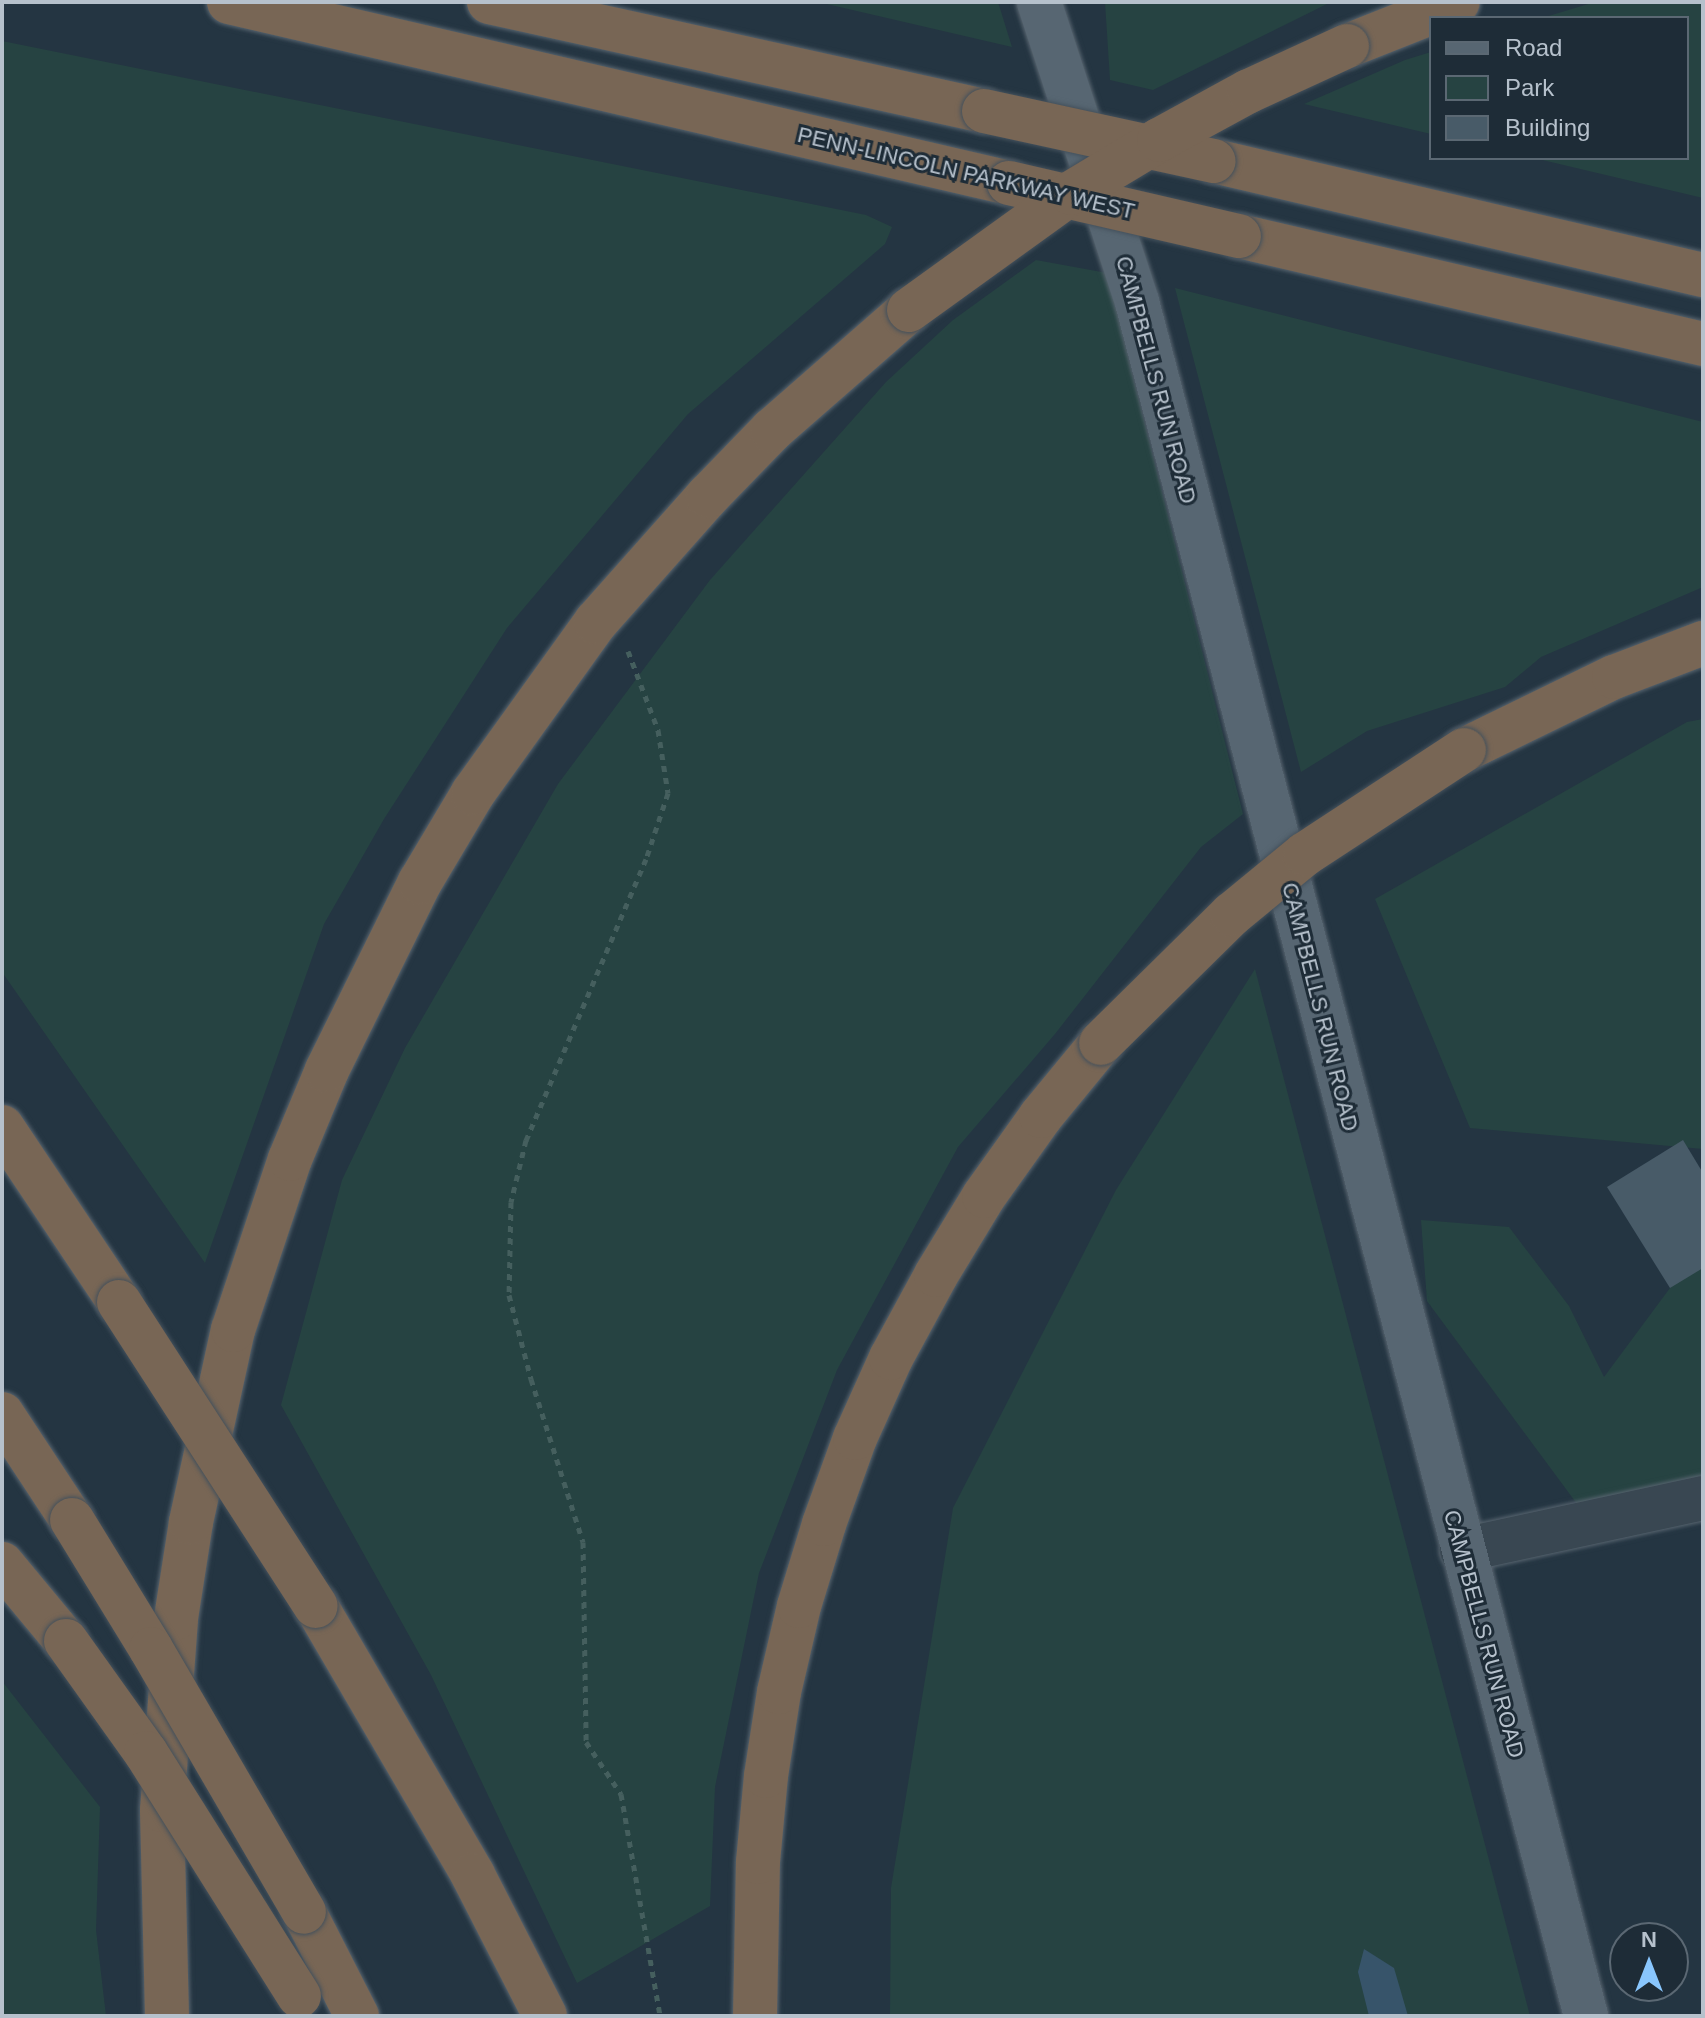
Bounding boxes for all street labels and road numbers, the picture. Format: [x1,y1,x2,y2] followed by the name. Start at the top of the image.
[795,121,1137,225] street label: PENN-LINCOLN PARKWAY WEST
[1110,253,1202,507] street label: CAMPBELLS RUN ROAD
[1276,880,1364,1134] street label: CAMPBELLS RUN ROAD
[1438,1507,1530,1761] street label: CAMPBELLS RUN ROAD

